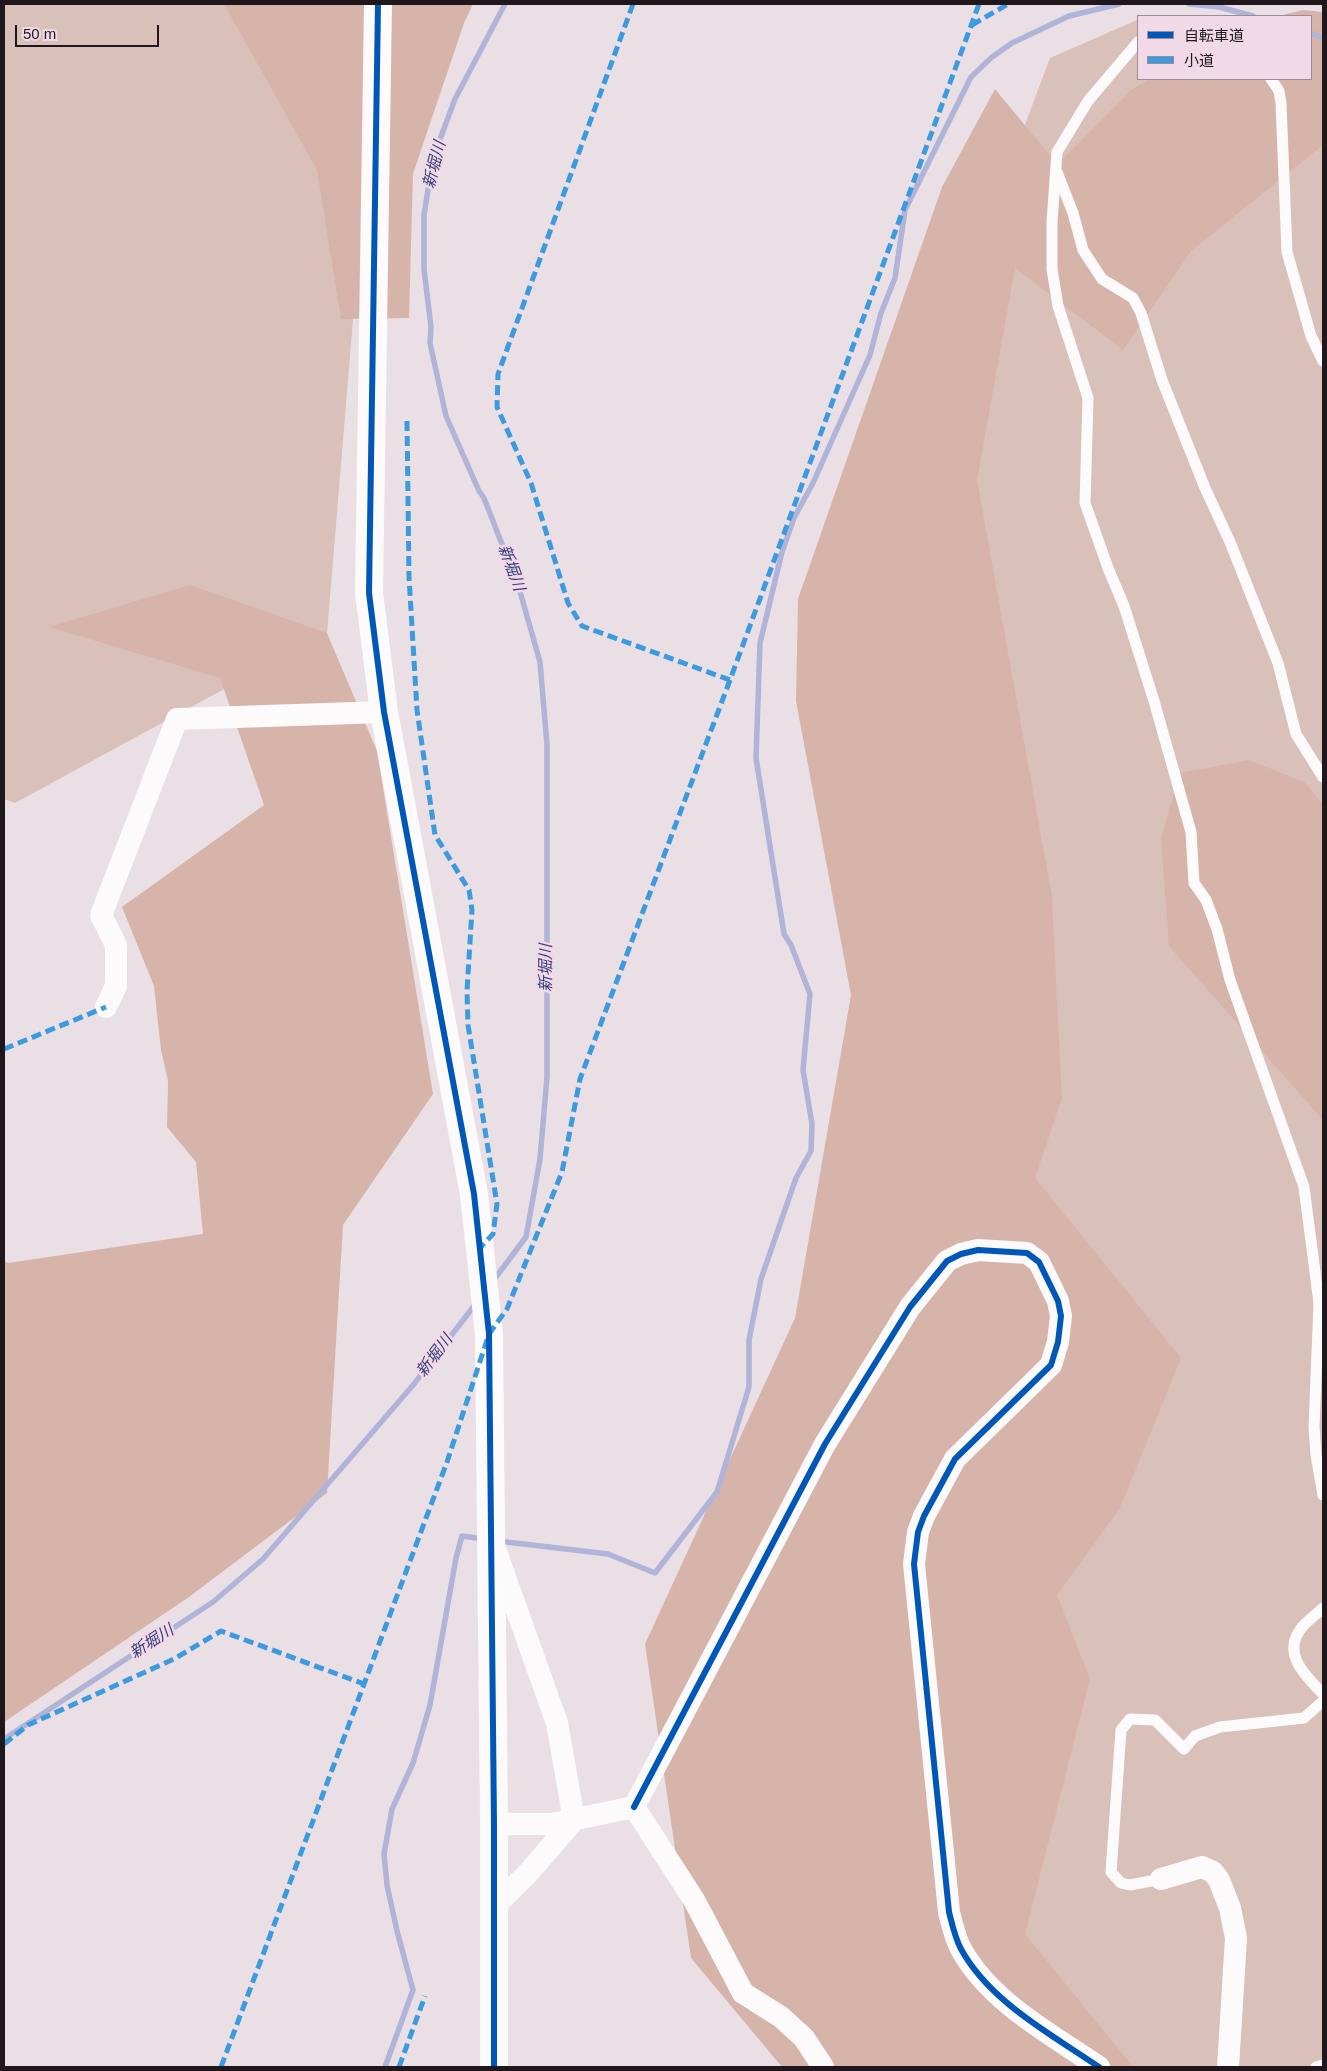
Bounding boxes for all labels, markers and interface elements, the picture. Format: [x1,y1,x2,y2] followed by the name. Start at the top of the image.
[18,15,161,47] scale bar
[1137,15,1312,80] legend
[23,25,56,42] text: 50 m
[1184,27,1244,44] text: 自転車道
[1184,52,1214,69] text: 小道
[420,139,450,191] water label: 新堀川
[494,542,528,594] water label: 新堀川
[537,944,557,992] water label: 新堀川
[413,1331,457,1381] water label: 新堀川
[127,1621,177,1663] water label: 新堀川

